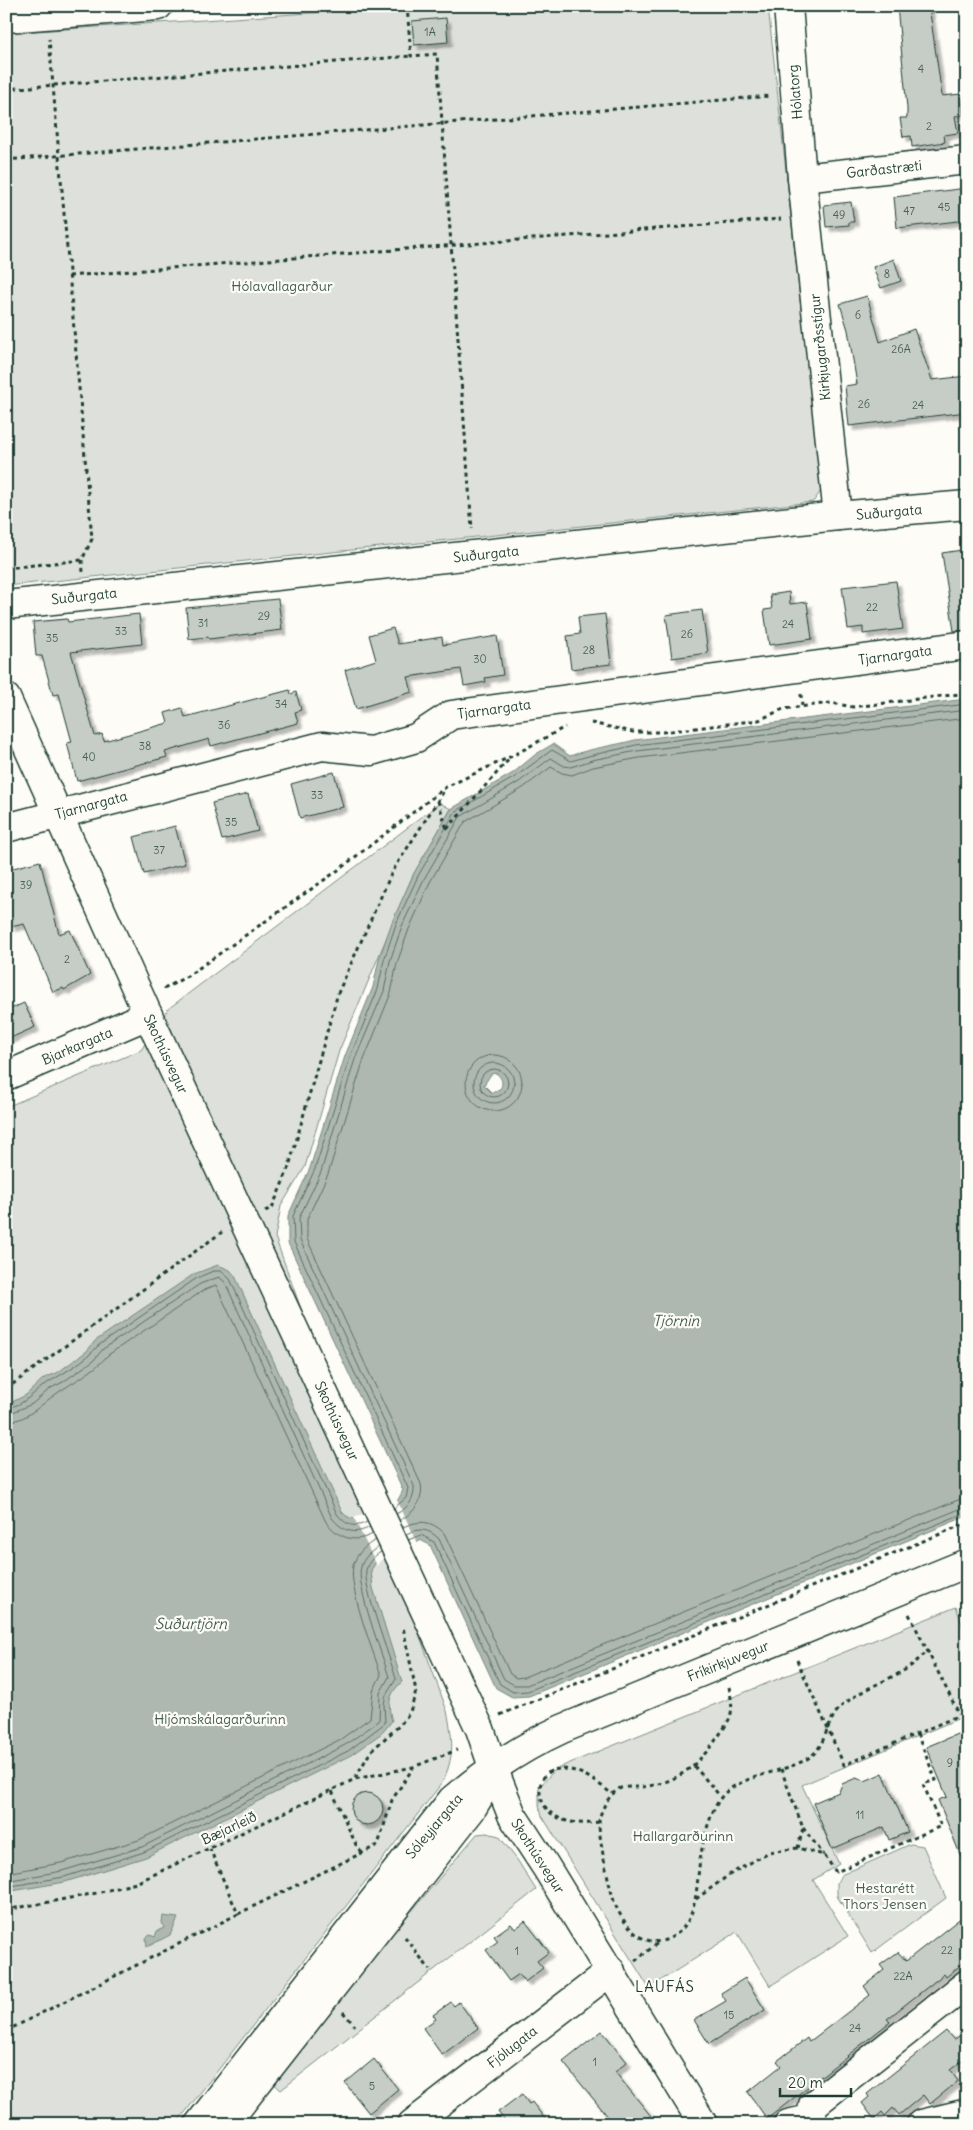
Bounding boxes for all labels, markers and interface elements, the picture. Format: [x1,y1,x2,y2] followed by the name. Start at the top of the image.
[424,25,436,39] house number: 1A
[918,62,924,76] house number: 4
[784,64,806,120] street label: Hólatorg
[926,119,932,133] house number: 2
[845,156,923,182] street label: Garðastræti
[938,200,950,214] house number: 45
[903,204,915,218] house number: 47
[833,208,845,222] house number: 49
[884,267,890,281] house number: 8
[231,277,333,295] park label: Hólavallagarður
[805,292,835,401] street label: Kirkjugarðsstígur
[855,308,861,322] house number: 6
[891,342,911,356] house number: 26A
[858,397,870,411] house number: 26
[912,398,924,412] house number: 24
[855,500,923,524] street label: Suðurgata
[452,542,520,566] street label: Suðurgata
[50,584,118,608] street label: Suðurgata
[866,600,878,614] house number: 22
[258,609,270,623] house number: 29
[198,616,208,630] house number: 31
[782,617,794,631] house number: 24
[115,624,127,638] house number: 33
[681,627,693,641] house number: 26
[46,631,58,645] house number: 35
[857,641,933,669] street label: Tjarnargata
[583,643,595,657] house number: 28
[473,652,487,666] house number: 30
[456,695,532,723] street label: Tjarnargata
[275,697,287,711] house number: 34
[218,718,230,732] house number: 36
[139,739,151,753] house number: 38
[82,750,96,764] house number: 40
[53,787,129,823] street label: Tjarnargata
[311,788,323,802] house number: 33
[225,815,237,829] house number: 35
[153,843,165,857] house number: 37
[20,878,32,892] house number: 39
[64,952,70,966] house number: 2
[140,1011,192,1097] street label: Skothúsvegur
[39,1023,115,1069] street label: Bjarkargata
[653,1311,700,1330] water label: Tjörnin
[311,1378,363,1464] street label: Skothúsvegur
[155,1614,227,1633] water label: Suðurtjörn
[684,1636,772,1686] street label: Fríkirkjuvegur
[154,1710,286,1728] park label: Hljómskálagarðurinn
[947,1756,953,1770] house number: 9
[402,1790,466,1862] street label: Sóleyjargata
[198,1807,260,1849] street label: Bæjarleið
[856,1808,864,1822] house number: 11
[507,1815,569,1897] street label: Skothúsvegur
[633,1827,733,1845] park label: Hallargarðurinn
[843,1879,927,1913] park label: Hestarétt Thors Jensen
[941,1943,953,1957] house number: 22
[515,1944,519,1958] house number: 1
[893,1969,913,1983] house number: 22A
[635,1977,695,1996] district label: LAUFÁS
[724,2008,734,2022] house number: 15
[849,2021,861,2035] house number: 24
[483,2022,541,2072] street label: Fjólugata
[593,2055,597,2069] house number: 1
[780,2065,852,2097] scale bar
[788,2073,823,2092] text: 20 m
[369,2079,375,2093] house number: 5

